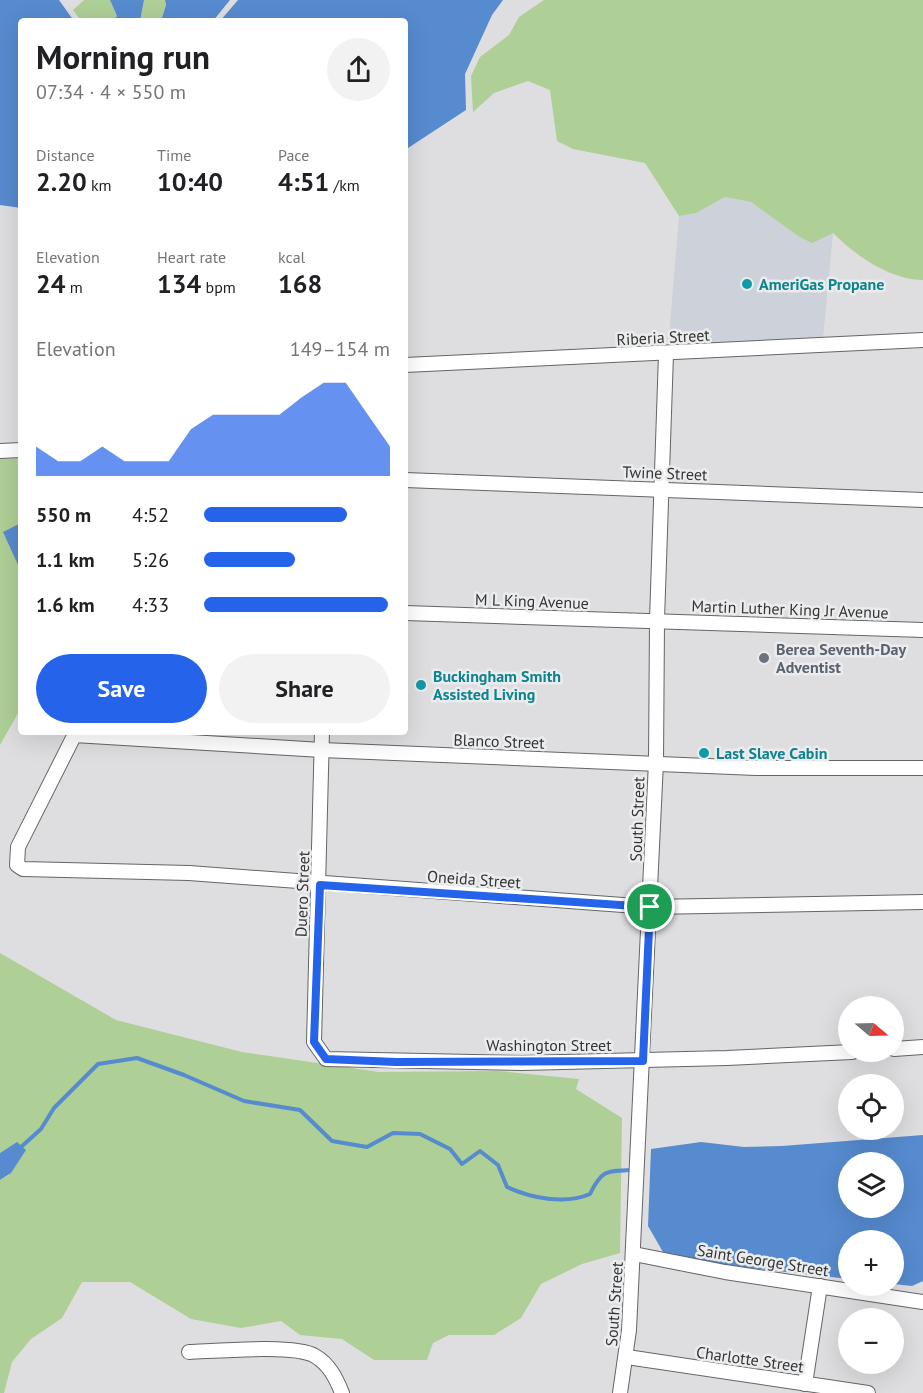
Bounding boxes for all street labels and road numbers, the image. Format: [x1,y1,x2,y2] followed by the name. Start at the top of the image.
[616,325,711,349] street label: Riberia Street
[622,462,708,484] street label: Twine Street
[475,589,589,613] street label: M L King Avenue
[691,596,889,622] street label: Martin Luther King Jr Avenue
[453,729,546,753] street label: Blanco Street
[626,776,648,862] street label: South Street
[290,850,314,938] street label: Duero Street
[427,866,522,892] street label: Oneida Street
[486,1035,612,1055] street label: Washington Street
[696,1240,831,1280] street label: Saint George Street
[601,1260,627,1347] street label: South Street
[695,1342,806,1377] street label: Charlotte Street

